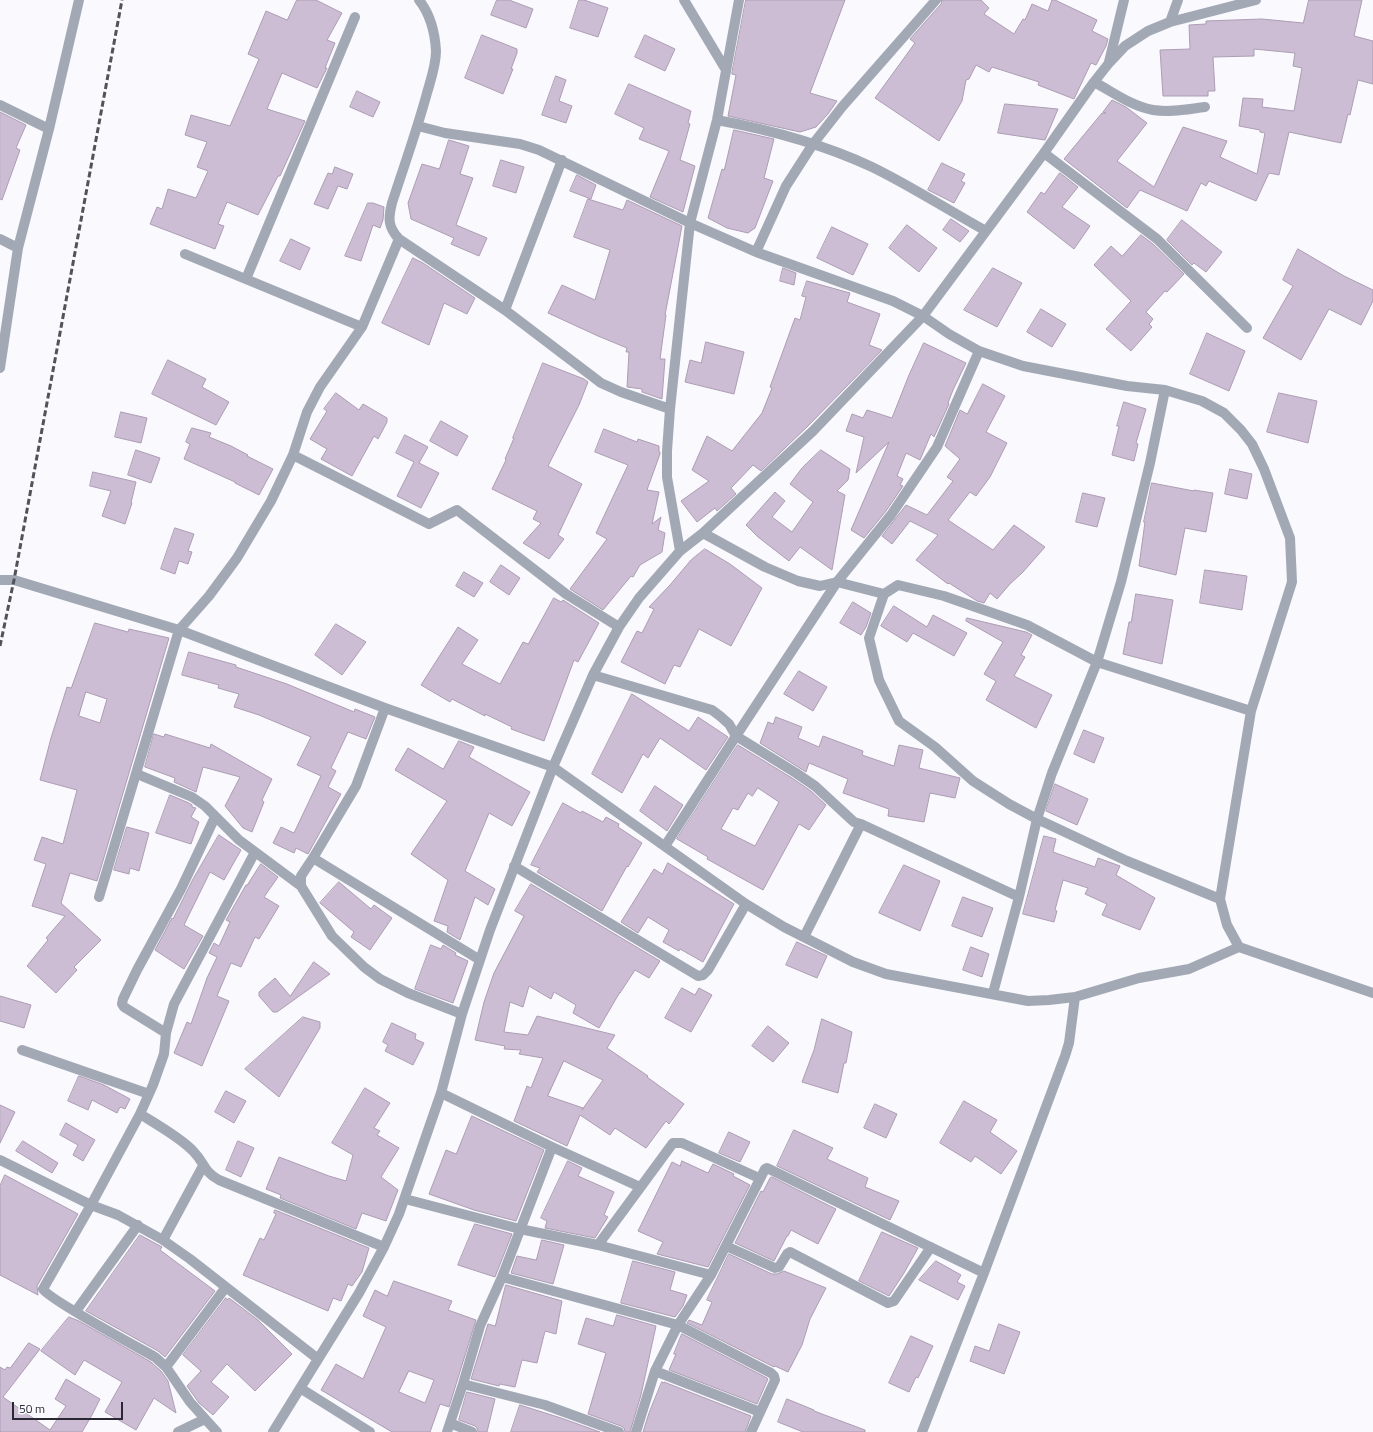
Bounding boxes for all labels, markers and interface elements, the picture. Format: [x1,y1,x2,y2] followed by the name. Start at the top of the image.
[14,1394,125,1420] scale bar
[19,1399,45,1418] text: 50 m

